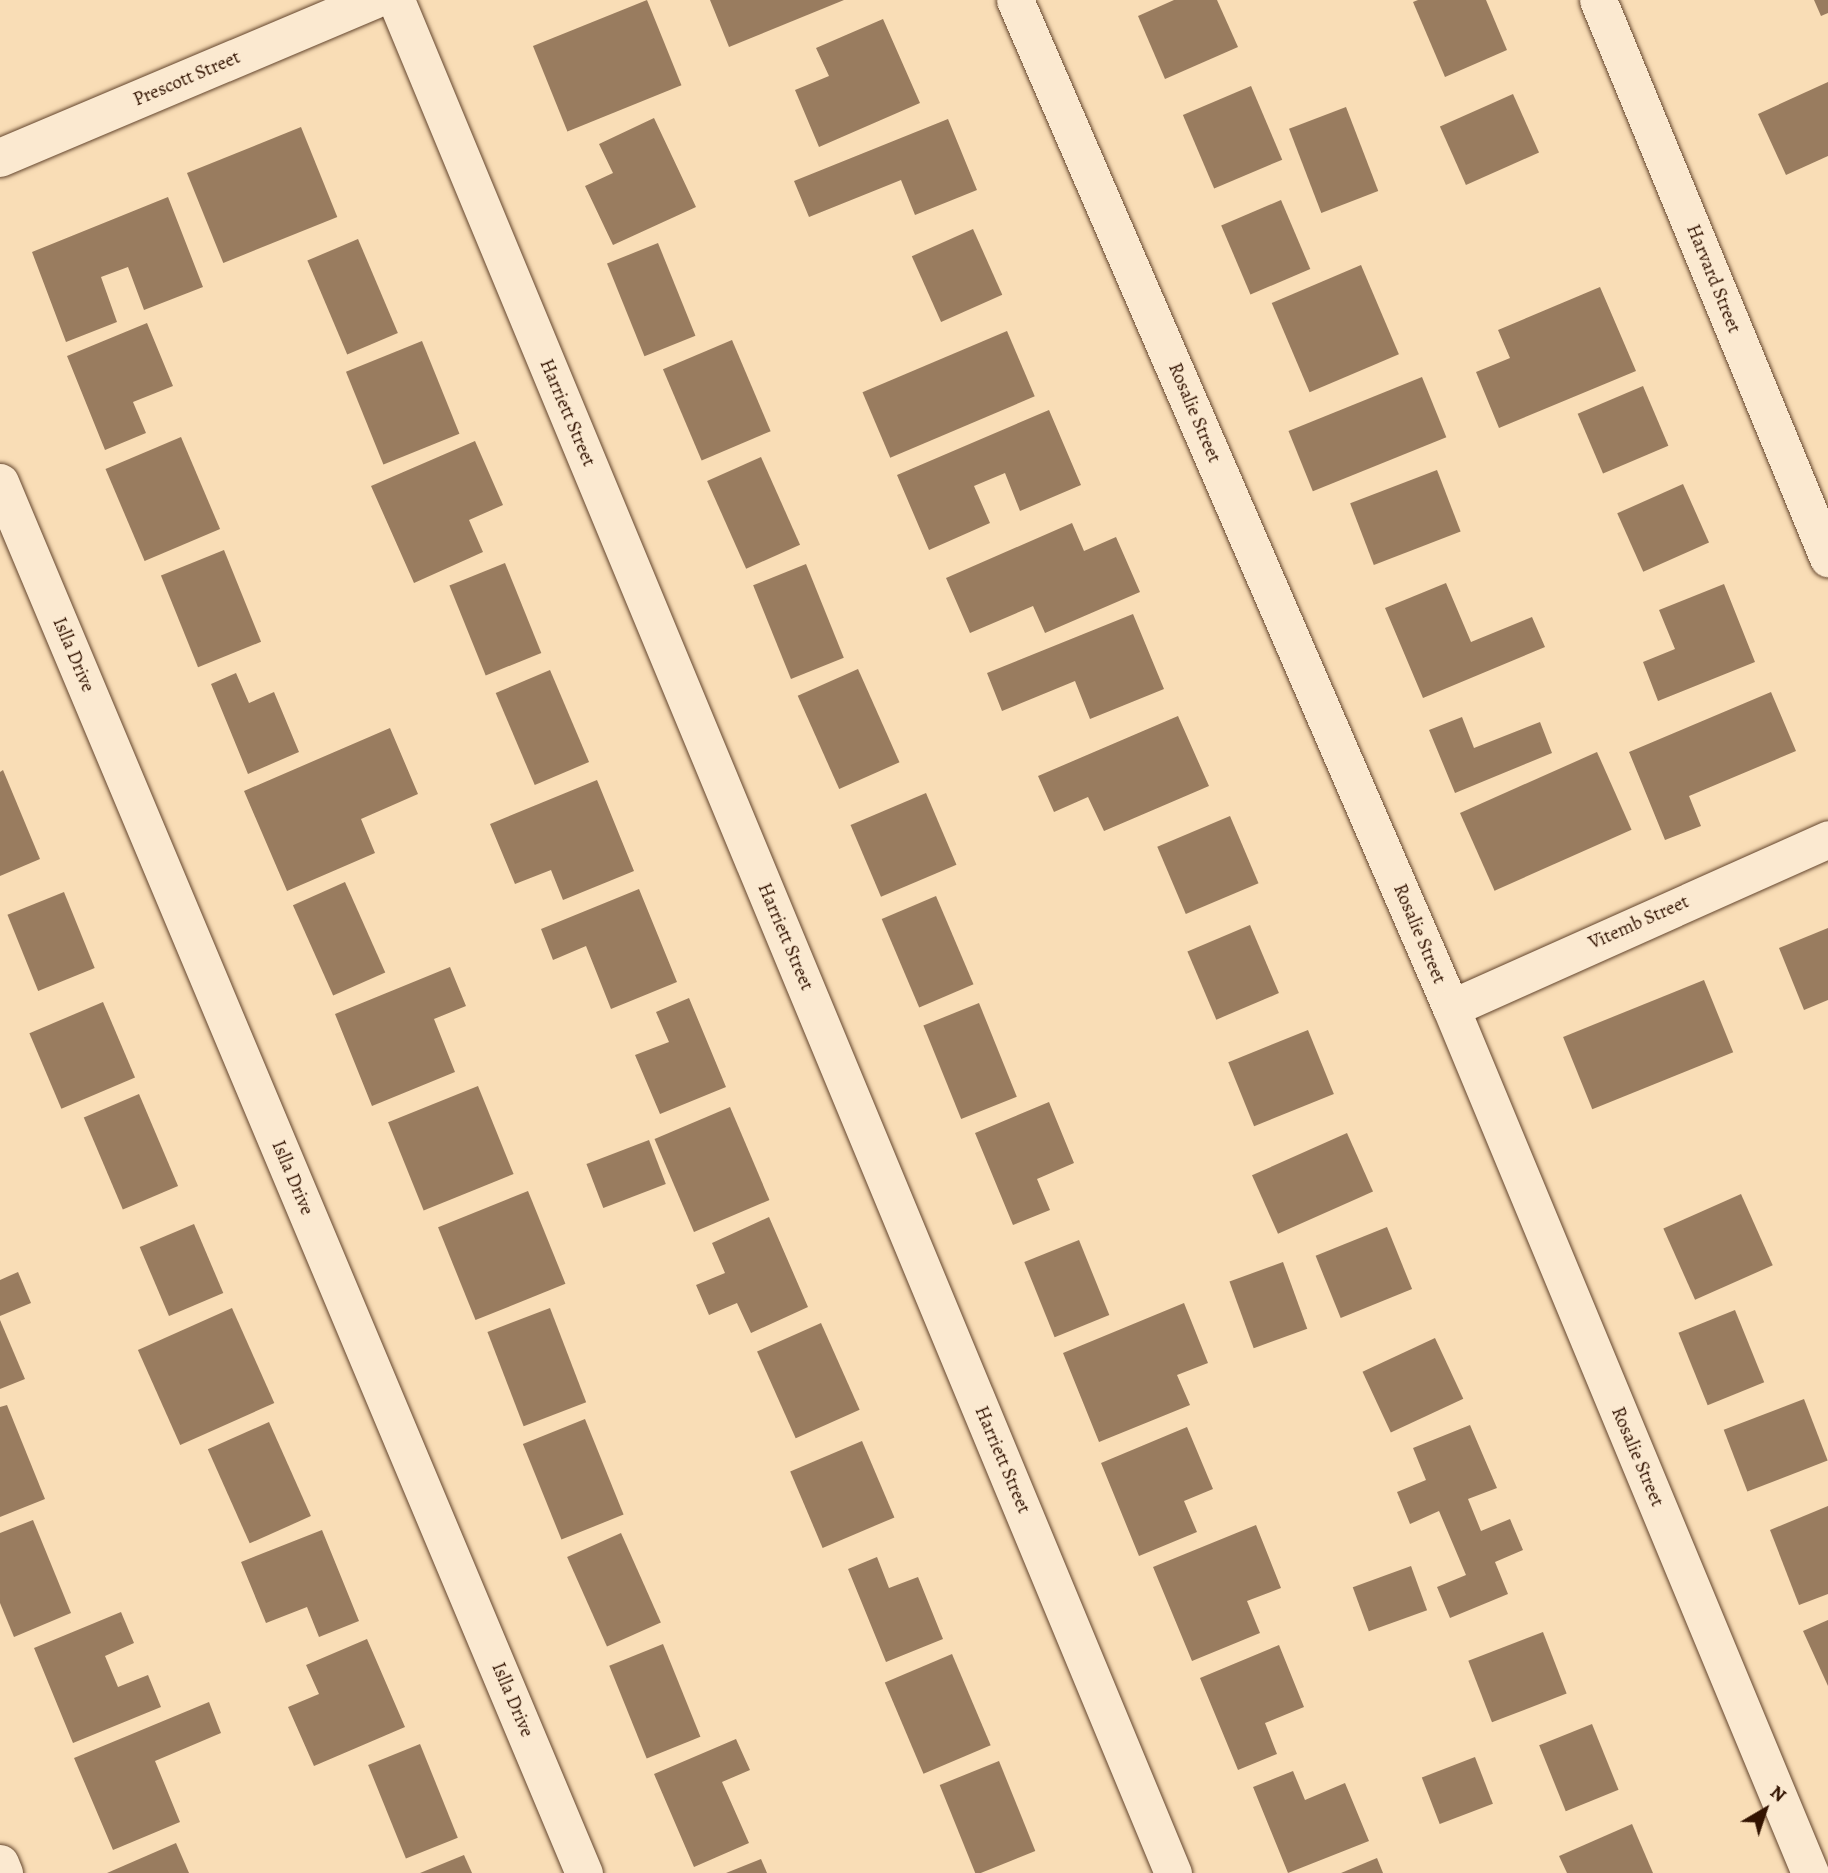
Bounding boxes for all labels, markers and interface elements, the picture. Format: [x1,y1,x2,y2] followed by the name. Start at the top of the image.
[130,46,244,112] street label: Prescott Street
[1681,221,1745,337] street label: Harvard Street
[534,356,600,470] street label: Harriett Street
[1163,360,1225,466] street label: Rosalie Street
[47,614,99,696] street label: Islla Drive
[752,880,818,994] street label: Harriett Street
[1388,881,1450,987] street label: Rosalie Street
[1586,891,1692,955] street label: Vitemb Street
[266,1137,318,1219] street label: Islla Drive
[969,1403,1035,1517] street label: Harriett Street
[1606,1404,1668,1510] street label: Rosalie Street
[486,1659,538,1741] street label: Islla Drive
[1730,1775,1800,1845] north arrow
[1765,1779,1792,1808] text: N

